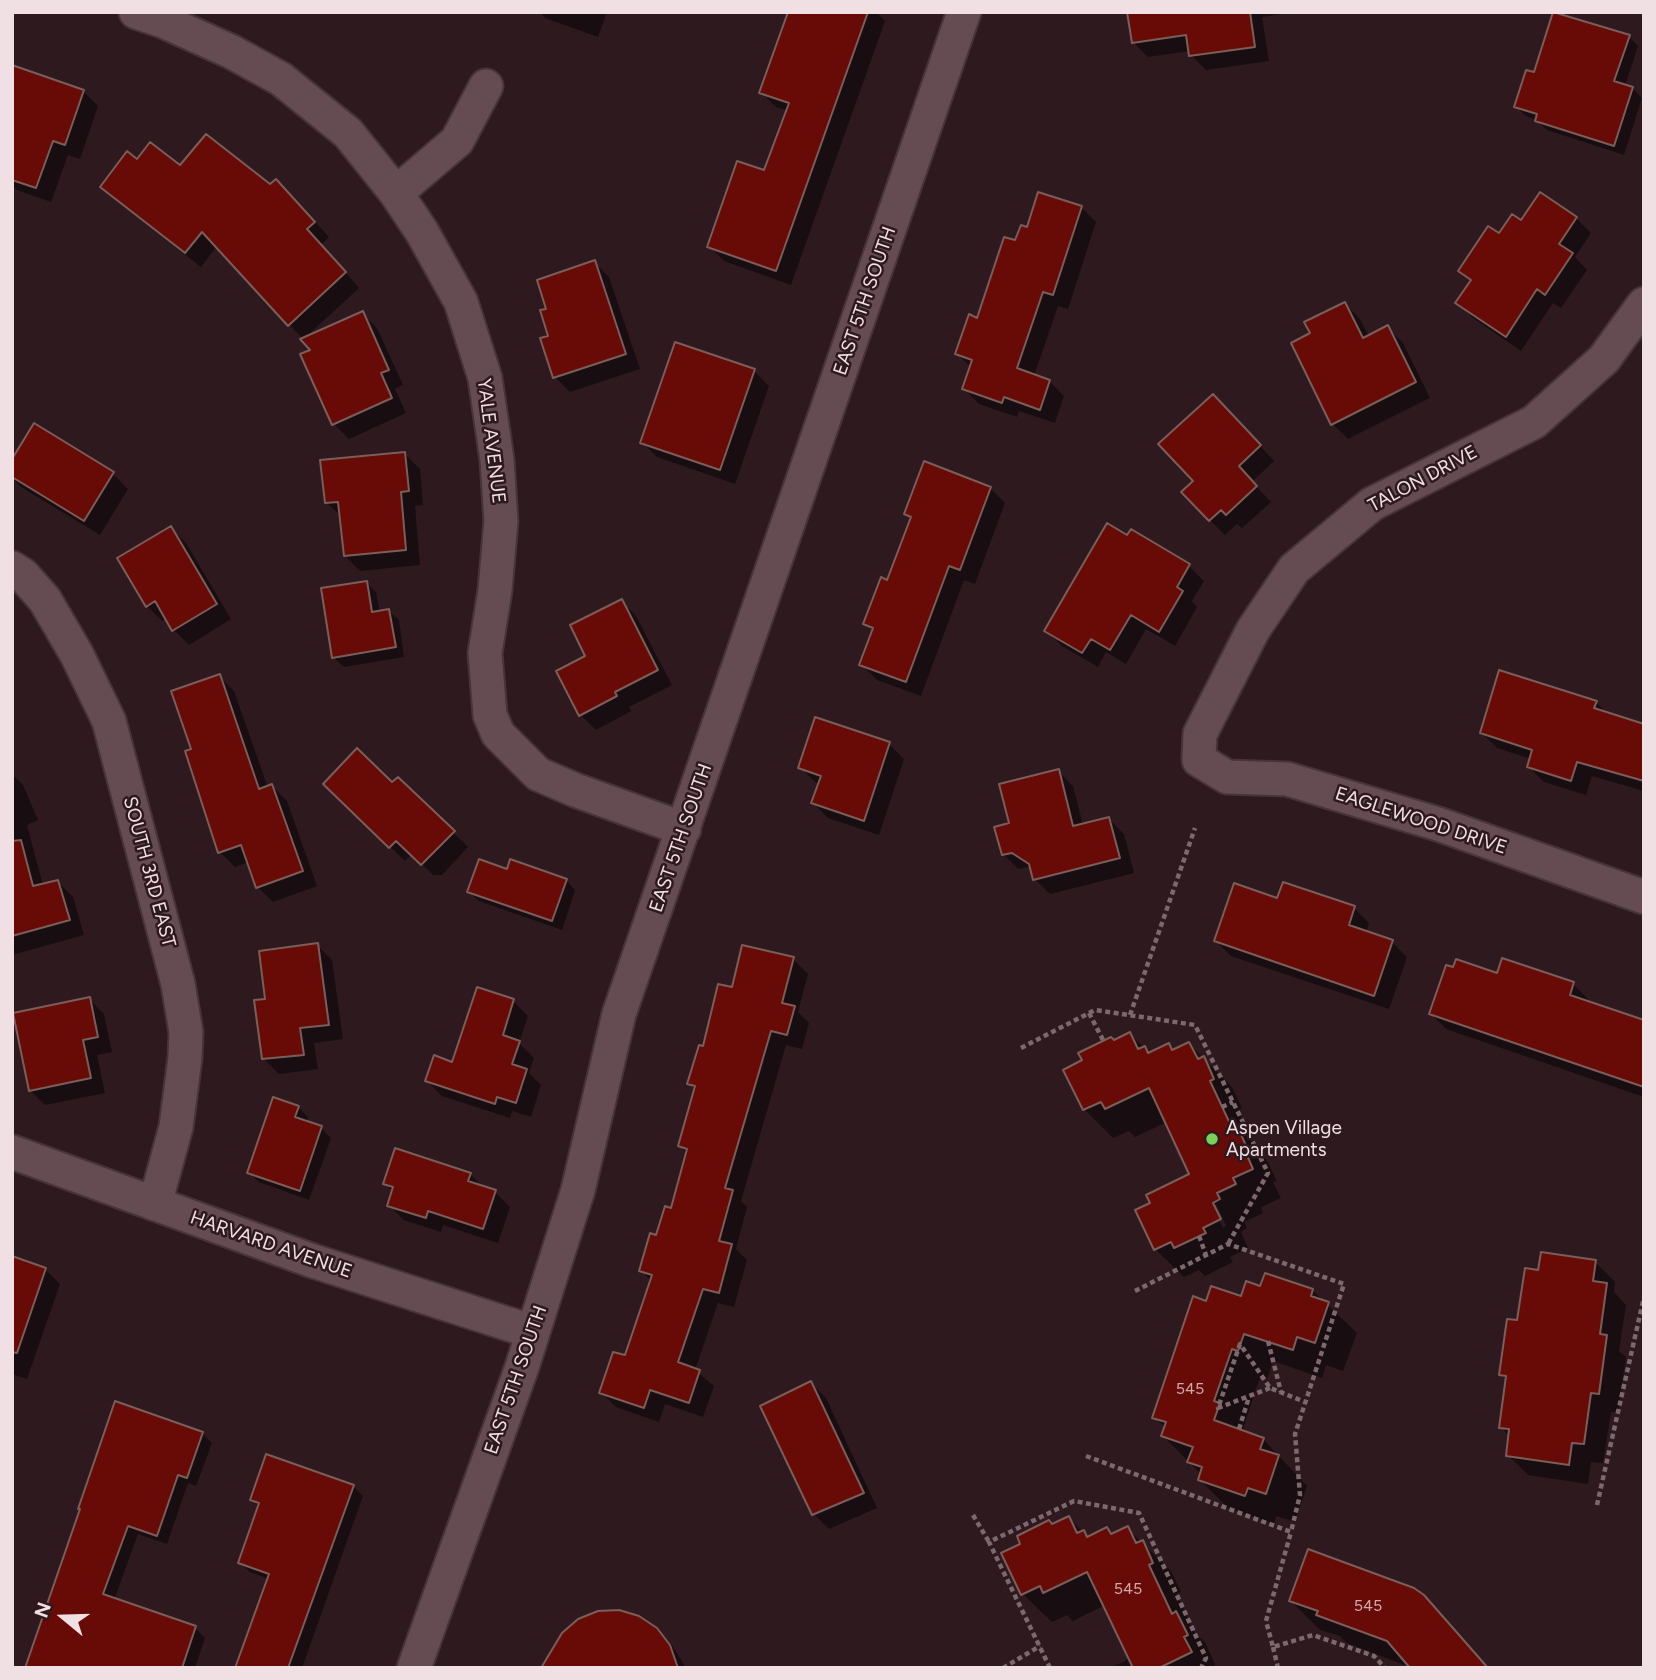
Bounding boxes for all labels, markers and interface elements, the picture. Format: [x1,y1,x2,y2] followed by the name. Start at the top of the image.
[829,224,901,378] street label: EAST 5TH SOUTH
[472,377,510,505] street label: YALE AVENUE
[1365,441,1481,517] street label: TALON DRIVE
[645,761,717,915] street label: EAST 5TH SOUTH
[1332,782,1510,860] street label: EAGLEWOOD DRIVE
[118,794,180,950] street label: SOUTH 3RD EAST
[1226,1117,1342,1161] place label: Aspen Village Apartments
[1204,1131,1220,1147] marker: Aspen Village Apartments
[187,1207,355,1283] street label: HARVARD AVENUE
[480,1303,552,1457] street label: EAST 5TH SOUTH
[1176,1379,1204,1399] house number: 545
[1114,1579,1142,1599] house number: 545
[28,1582,98,1652] north arrow
[1354,1596,1382,1616] house number: 545
[29,1599,56,1621] text: N

